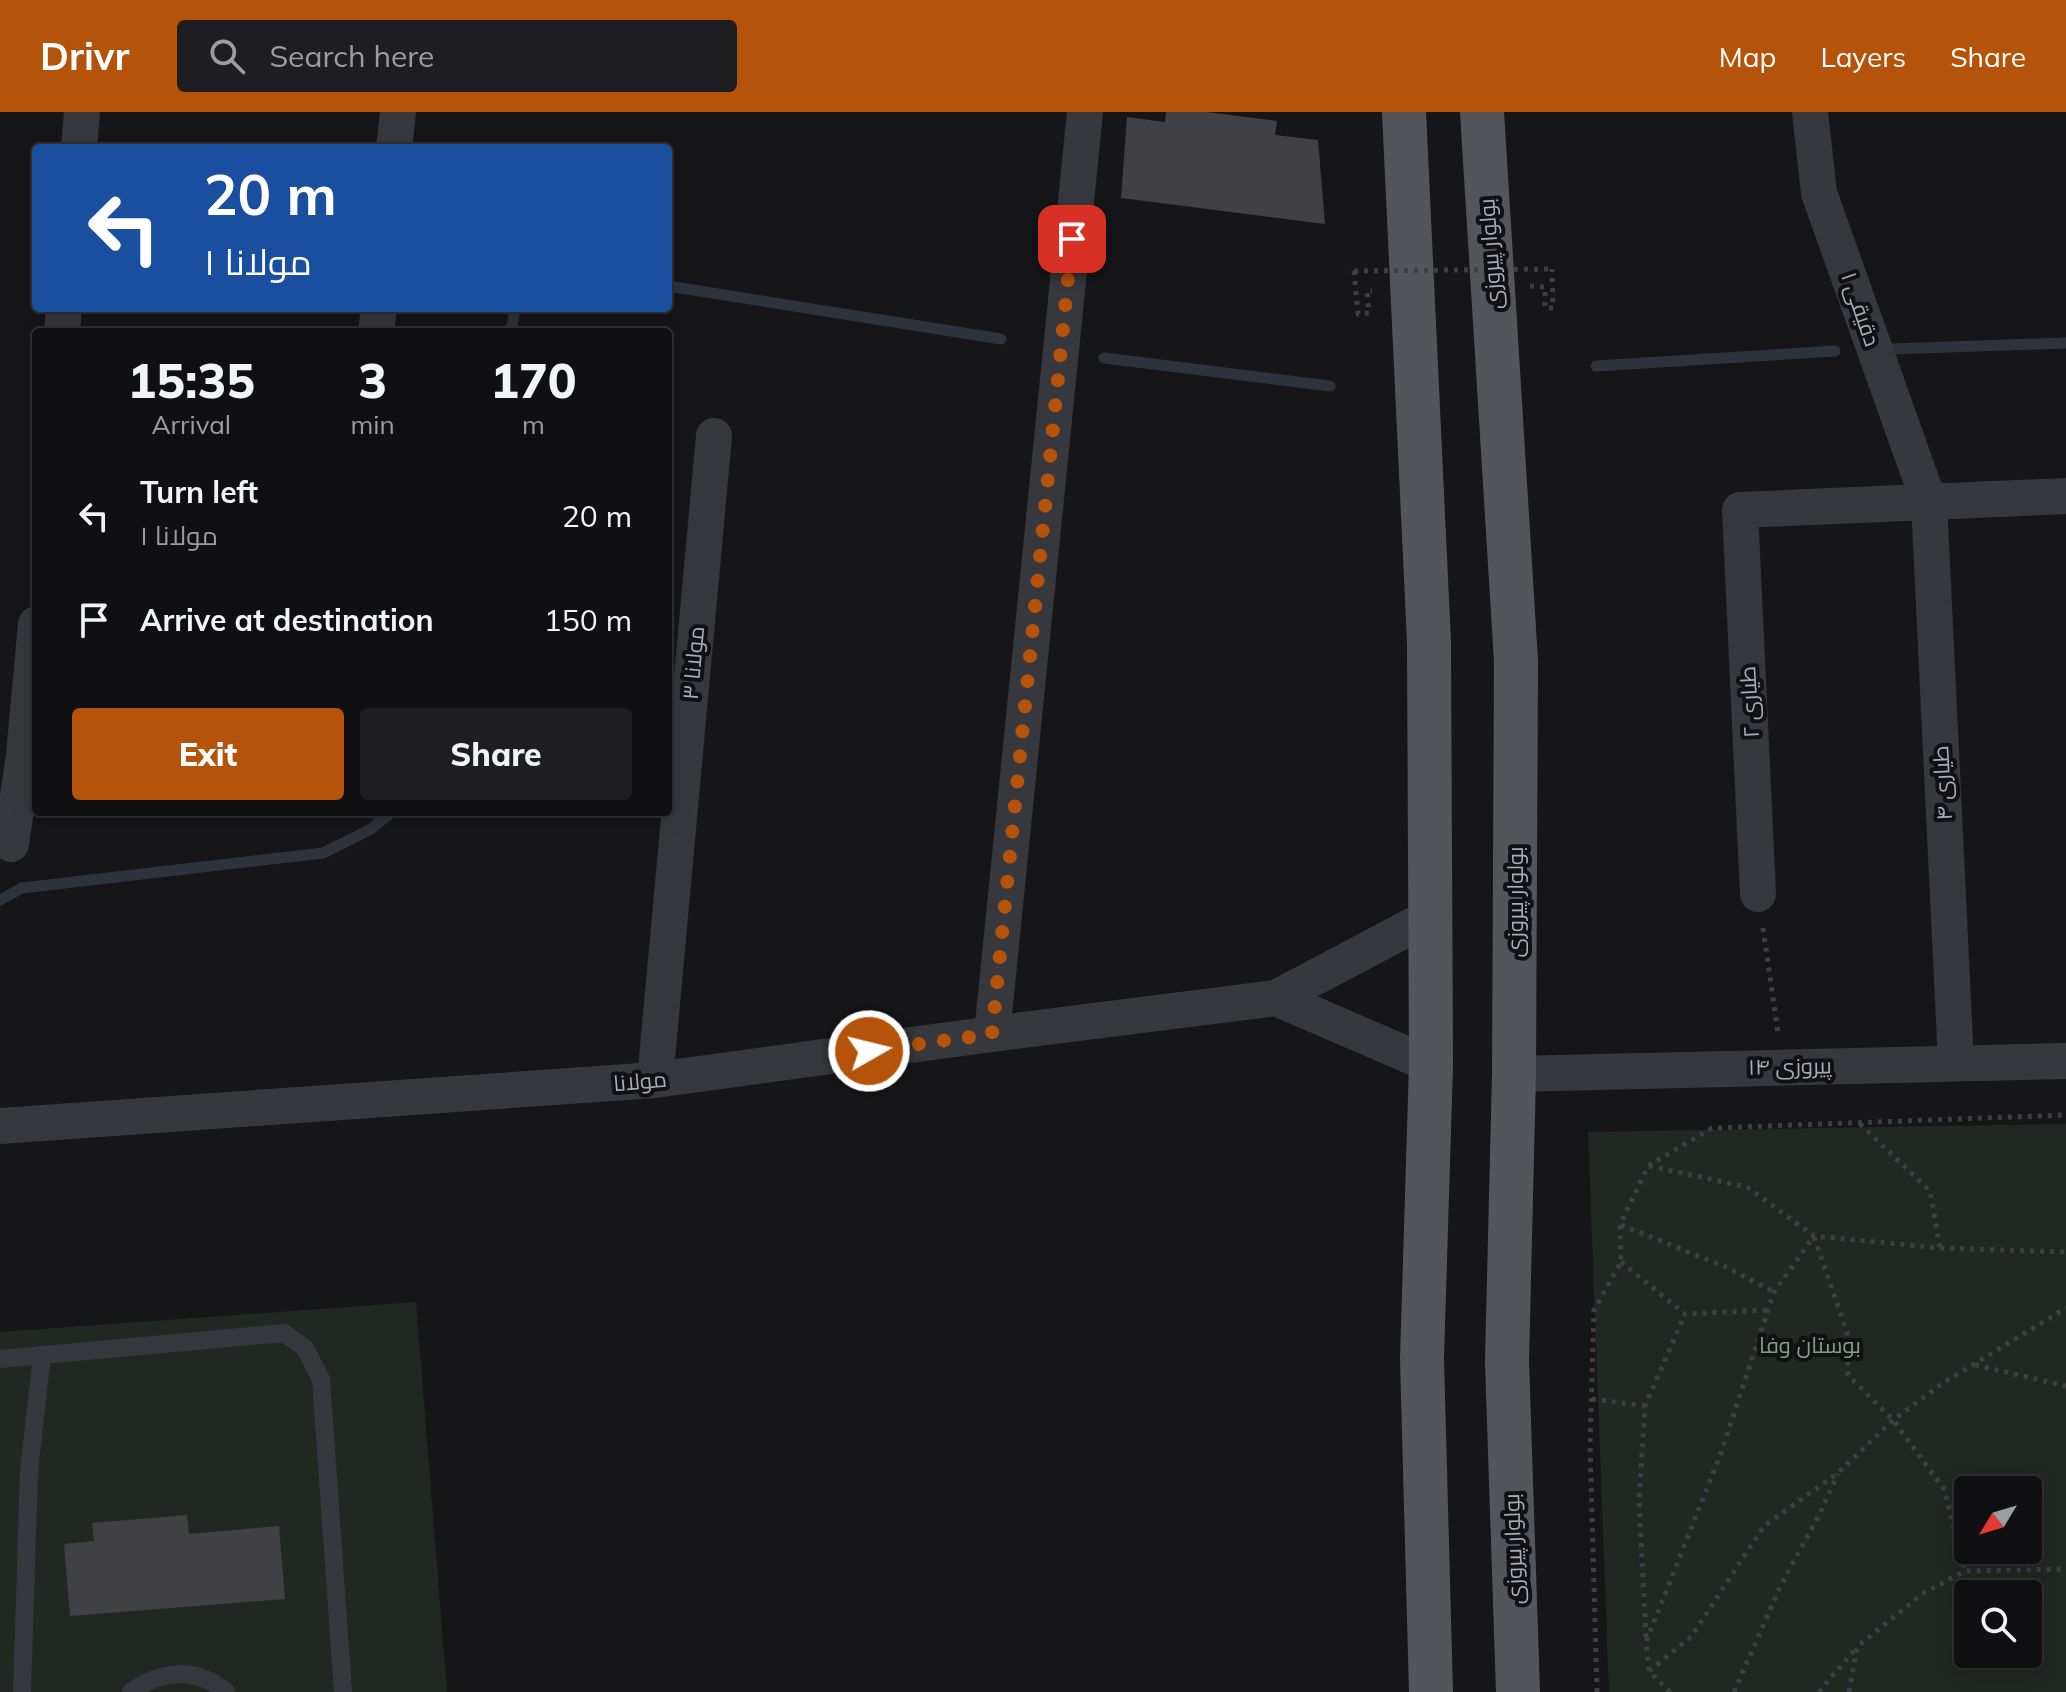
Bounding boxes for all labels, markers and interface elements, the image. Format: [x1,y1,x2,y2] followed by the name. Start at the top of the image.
[177,20,737,92] search box
[40,32,129,80] text: Drivr
[205,34,249,78] icon: search
[269,37,434,75] text: Search here
[1719,39,1776,74] text: Map
[1820,39,1906,74] text: Layers
[1950,39,2026,74] text: Share
[204,159,337,229] text: 20 m
[72,176,176,280] icon: left
[1472,197,1509,310] street label: بولوار پیروزی
[1038,205,1106,273] pin
[1050,217,1094,261] icon: arrive
[204,239,312,284] text: مولانا ۱
[1835,268,1887,350] street label: دقیقی ۱
[127,350,255,410] text: 15:35
[358,350,387,410] text: 3
[490,350,577,410] text: 170
[151,408,231,441] text: Arrival
[351,408,395,441] text: min
[522,408,545,441] text: m
[140,473,258,511] text: Turn left
[72,494,116,538] icon: left
[562,497,632,535] text: 20 m
[140,519,218,552] text: مولانا ۱
[72,598,116,642] icon: arrive
[140,601,434,639] text: Arrive at destination
[544,601,632,639] text: 150 m
[676,625,710,701] street label: مولانا ۳
[1733,665,1765,739] street label: طیاری ۲
[72,708,344,800] button: Exit
[360,708,632,800] button: Share
[1926,745,1958,821] street label: طیاری ۴
[1501,846,1530,958] street label: بولوار پیروزی
[827,1009,911,1093] position arrow
[1748,1051,1832,1082] street label: پیروزی ۱۴
[612,1065,668,1097] street label: مولانا
[1759,1331,1861,1359] park label: بوستان وفا
[1954,1476,2042,1564] north arrow
[1954,1476,2042,1668] map controls
[1497,1493,1530,1605] street label: بولوار پیروزی
[1954,1580,2042,1668] button: search

